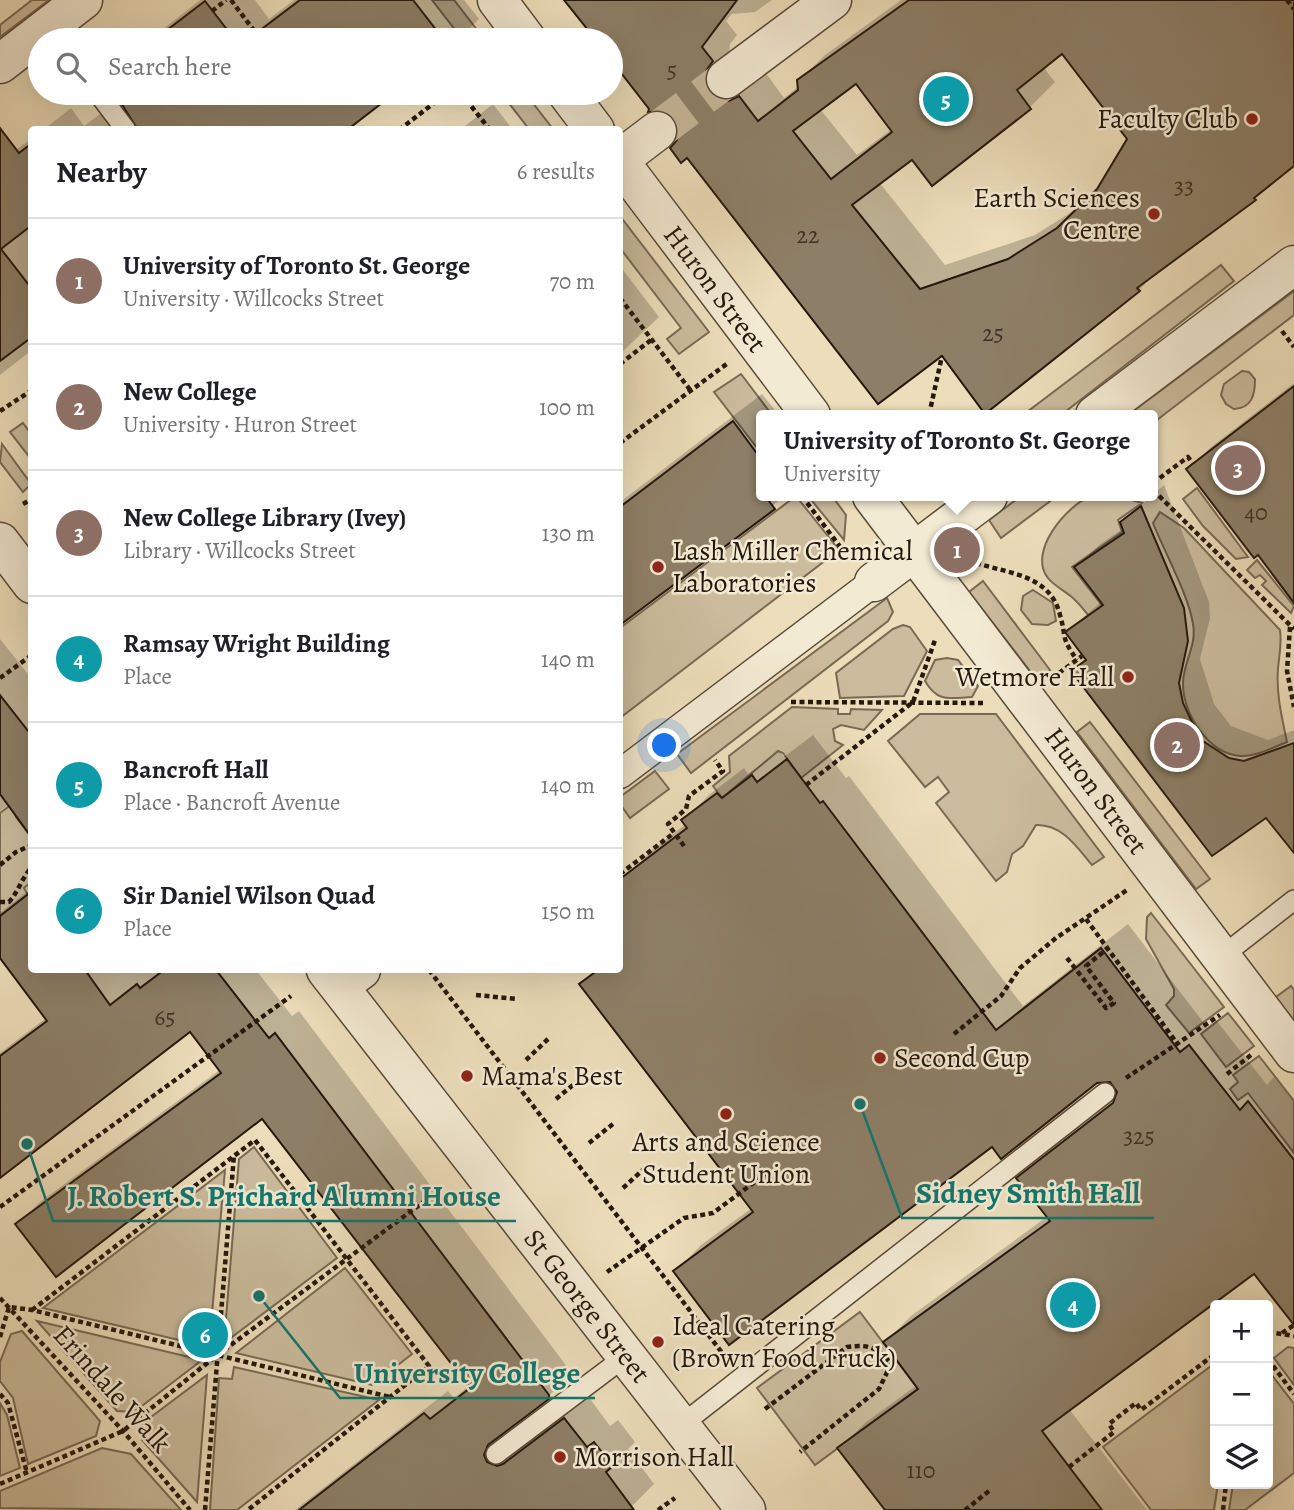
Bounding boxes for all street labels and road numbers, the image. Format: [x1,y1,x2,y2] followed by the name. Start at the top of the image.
[655,218,775,360] street label: Huron Street
[1036,720,1156,862] street label: Huron Street
[515,1221,659,1391] street label: St George Street
[44,1317,180,1461] street label: Erindale Walk

